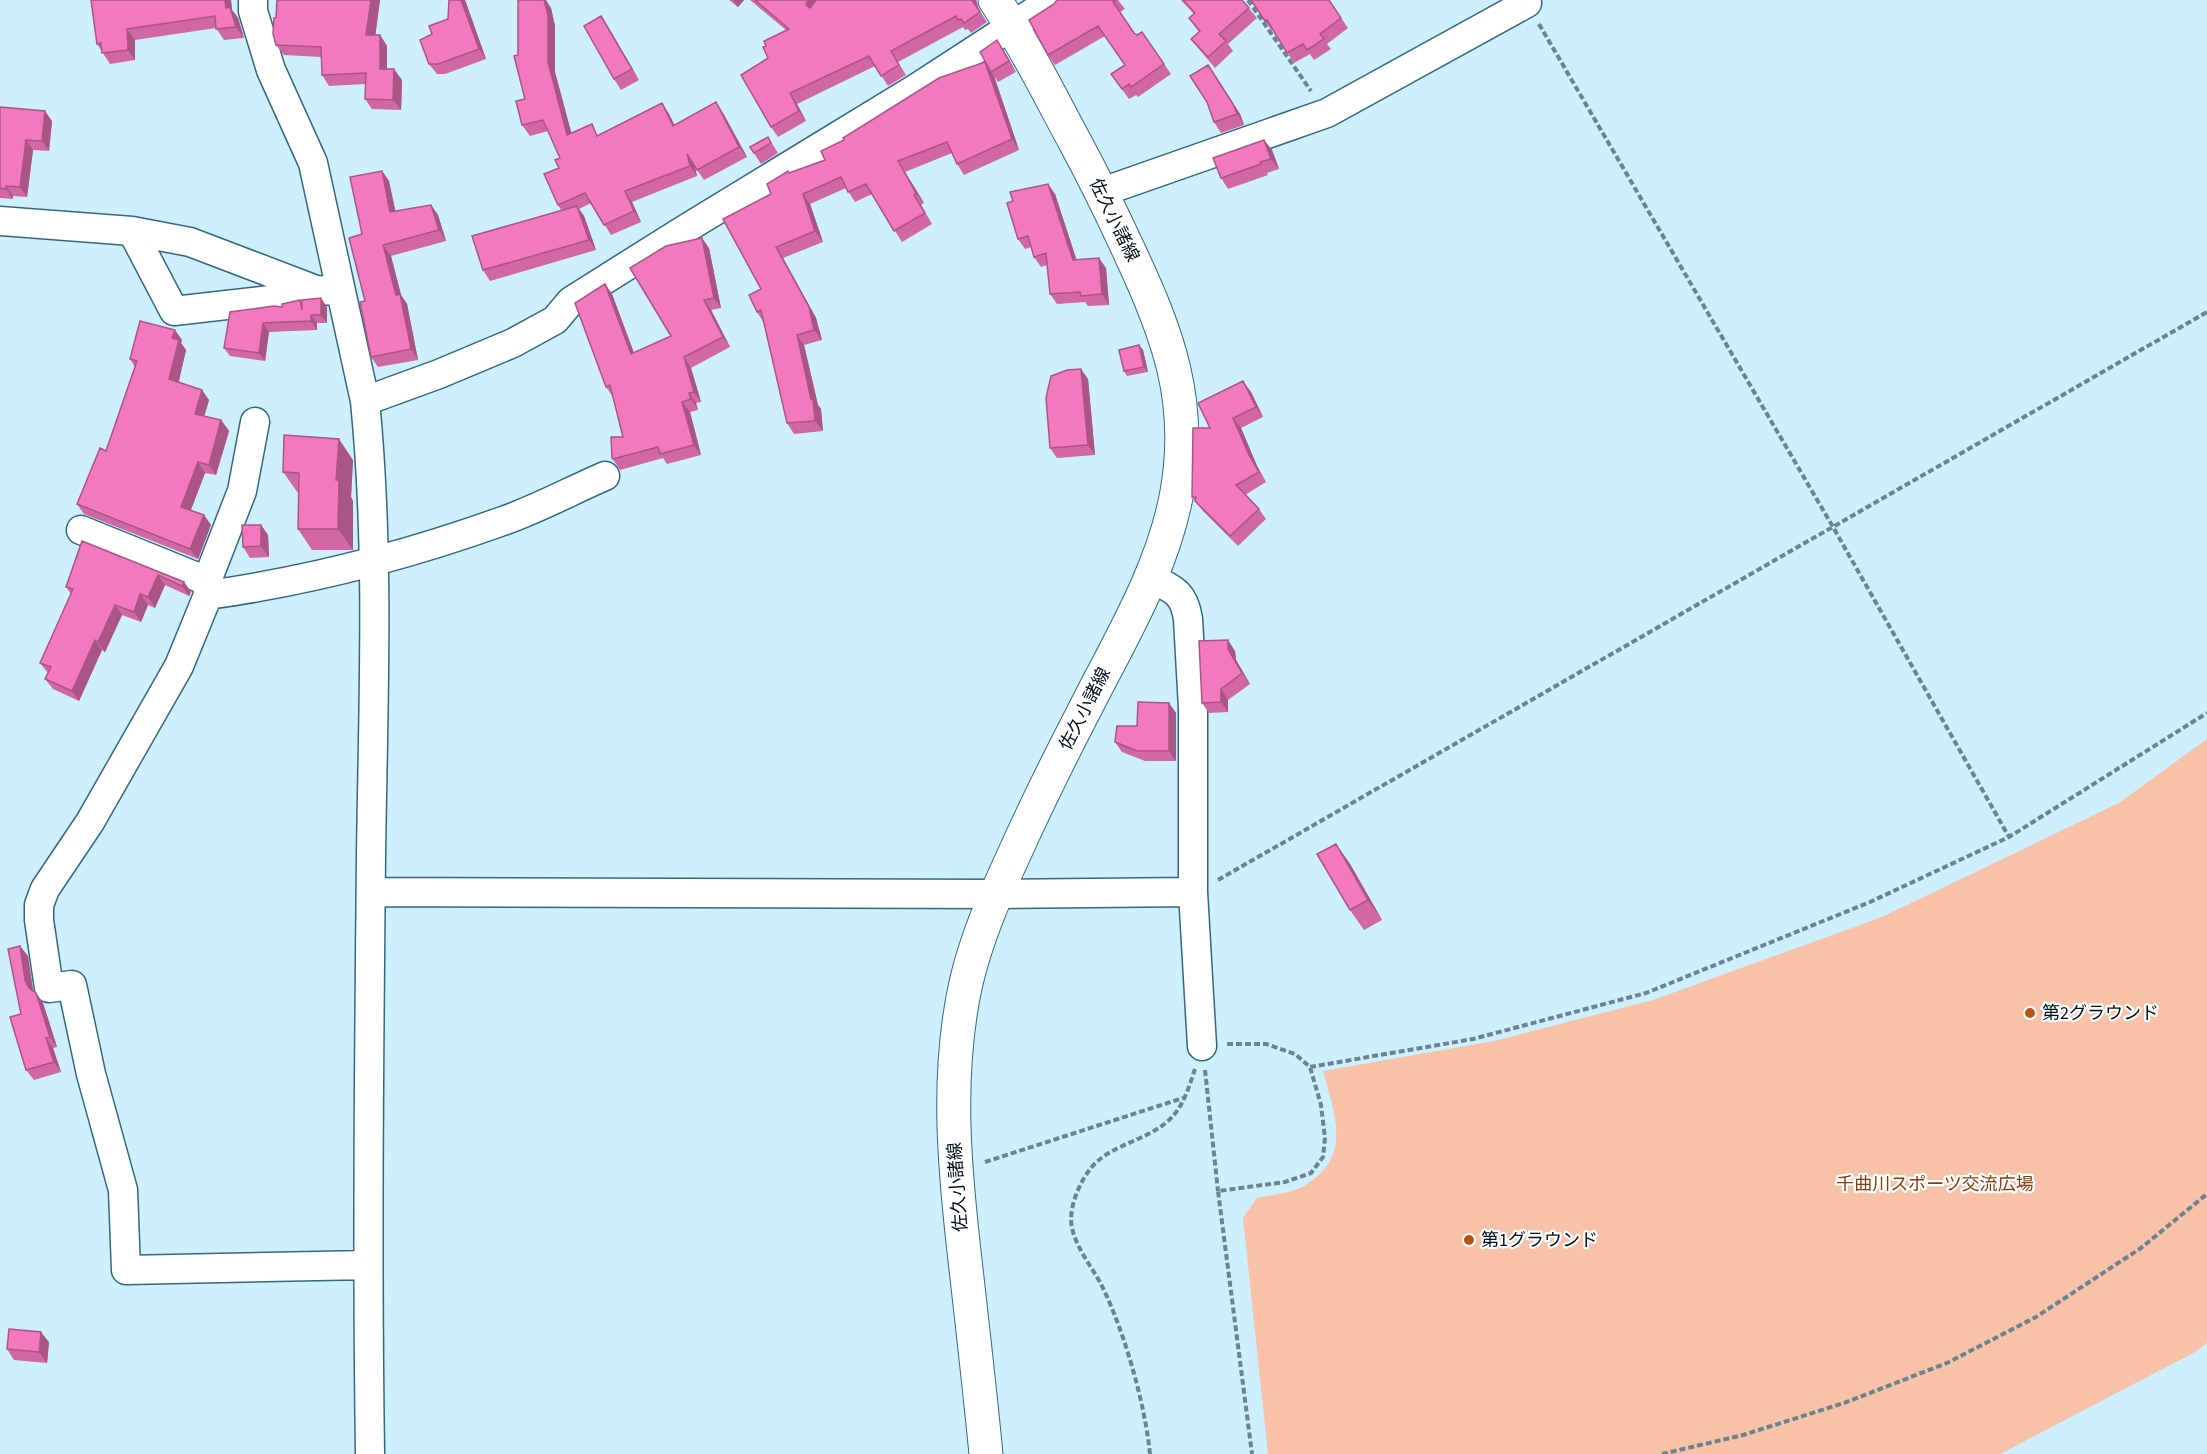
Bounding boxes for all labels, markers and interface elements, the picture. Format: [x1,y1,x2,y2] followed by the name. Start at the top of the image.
[1083,174,1145,266] street label: 佐久小諸線
[1053,663,1117,755] street label: 佐久小諸線
[2042,1001,2159,1026] place label: 第2グラウンド
[2023,1006,2037,1020] marker: 第2グラウンド
[942,1141,974,1233] street label: 佐久小諸線
[1836,1172,2034,1197] park label: 千曲川スポーツ交流広場
[1481,1228,1598,1253] place label: 第1グラウンド
[1462,1233,1476,1247] marker: 第1グラウンド

